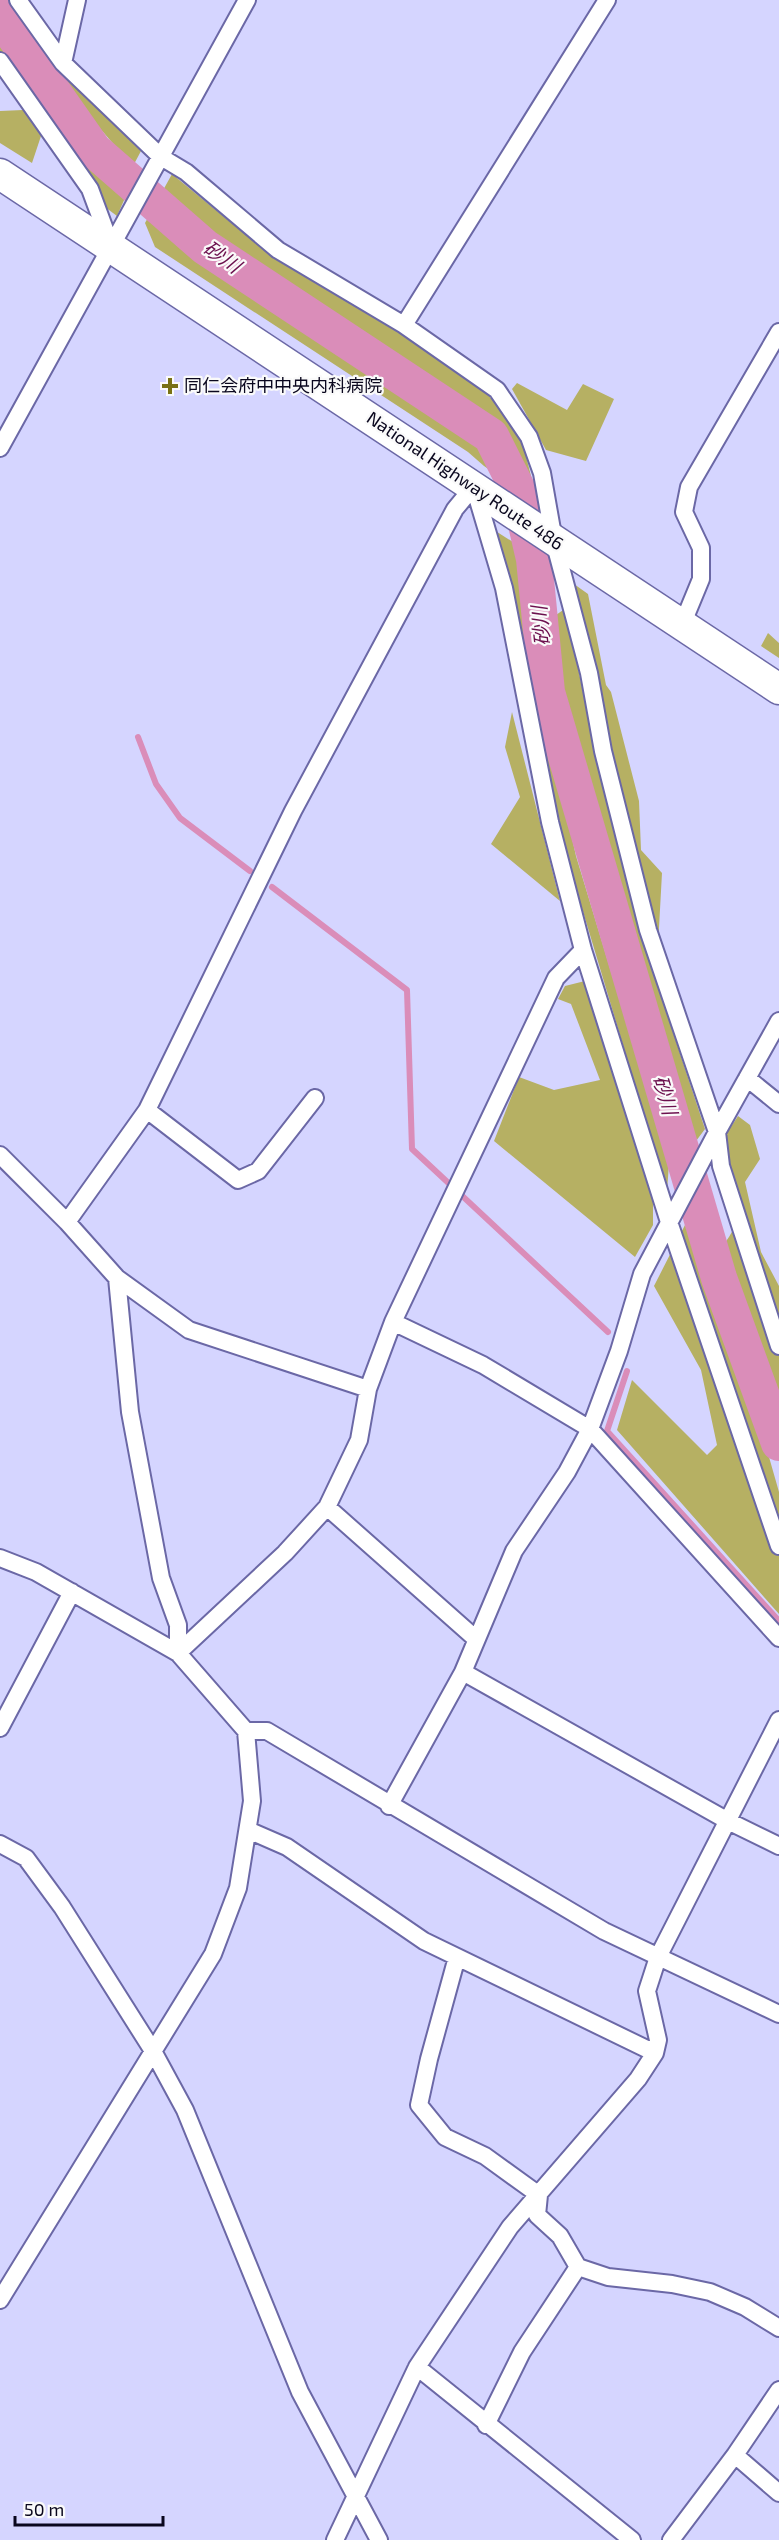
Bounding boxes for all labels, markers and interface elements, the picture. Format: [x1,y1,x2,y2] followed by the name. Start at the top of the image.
[199,235,247,279] water label: 砂川
[184,374,382,396] place label: 同仁会府中中央内科病院
[161,377,179,395] marker: 同仁会府中中央内科病院
[363,406,568,554] street label: National Highway Route 486
[526,603,554,647] water label: 砂川
[649,1072,684,1119] water label: 砂川
[15,2489,164,2527] scale bar
[24,2498,64,2520] text: 50 m

